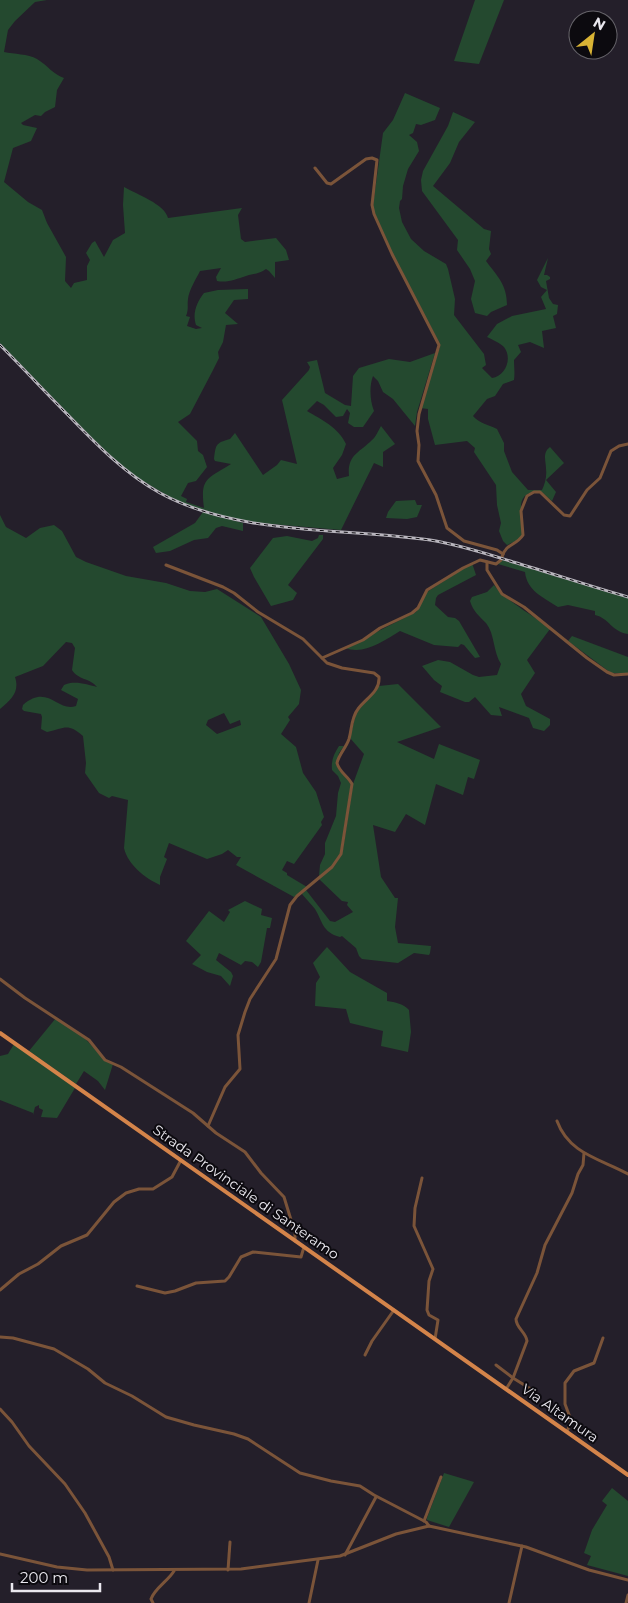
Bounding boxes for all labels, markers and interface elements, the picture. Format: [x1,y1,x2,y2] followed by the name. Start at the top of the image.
[568,10,618,60] north arrow
[590,13,609,34] text: N
[149,1121,343,1264] street label: Strada Provinciale di Santeramo
[518,1380,602,1446] street label: Via Altamura
[12,1560,100,1592] scale bar
[20,1568,68,1587] text: 200 m

